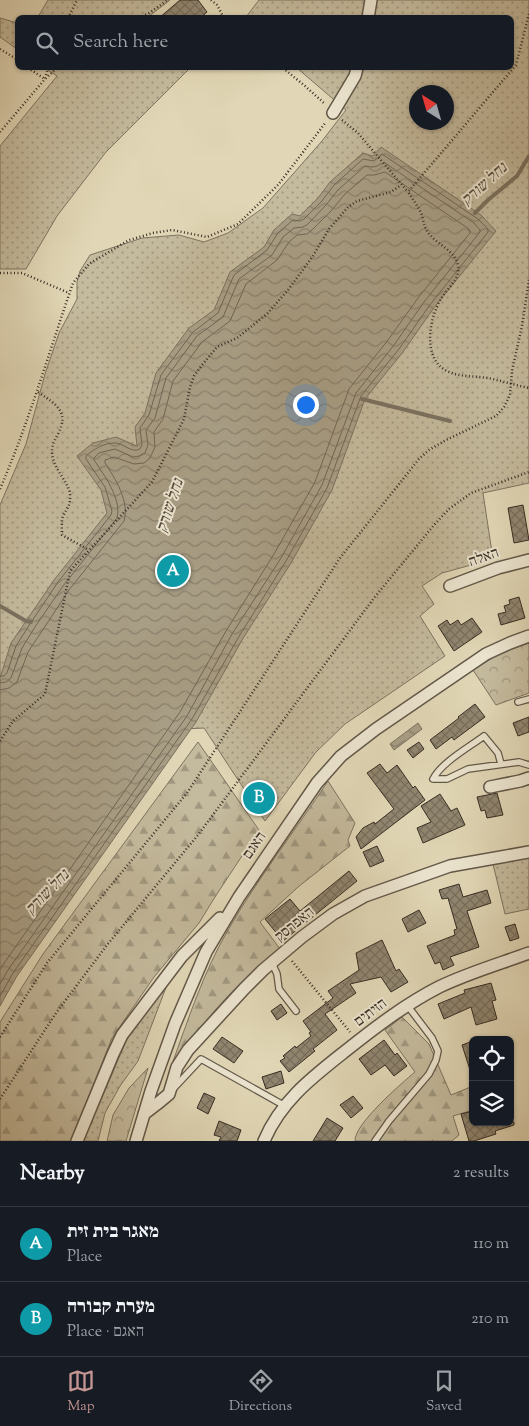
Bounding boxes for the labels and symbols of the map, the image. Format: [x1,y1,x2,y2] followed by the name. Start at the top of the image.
[409,85,454,130] north arrow
[457,157,514,212] water label: נחל שורק
[293,392,319,418] your location
[152,475,191,536] water label: נחל שורק
[466,543,502,573] street label: האלה
[157,552,189,590] pin: A
[243,779,275,817] pin: B
[238,828,272,864] street label: האגם
[21,864,77,921] water label: נחל שורק
[271,902,319,948] street label: האפרסק
[350,994,392,1032] street label: הזיתים

